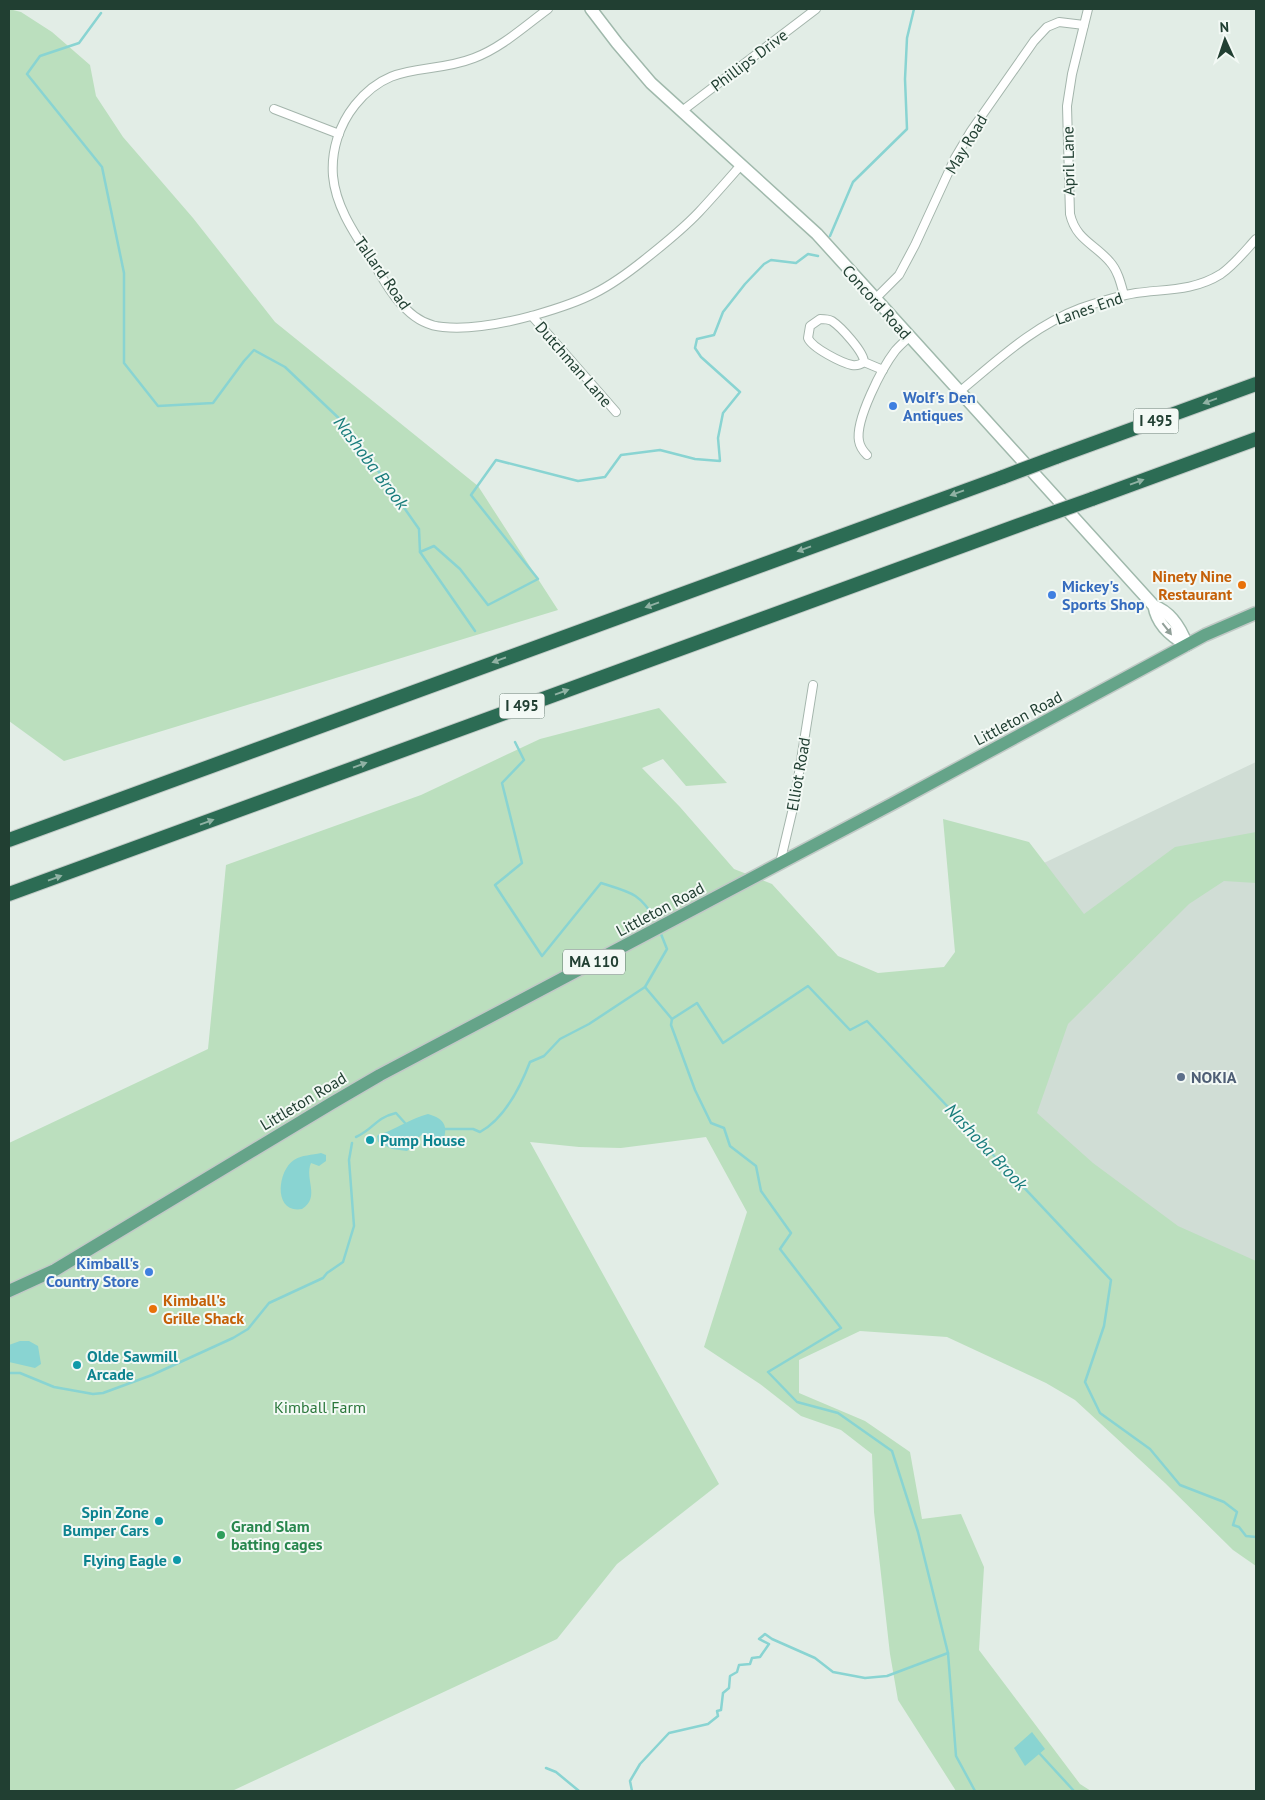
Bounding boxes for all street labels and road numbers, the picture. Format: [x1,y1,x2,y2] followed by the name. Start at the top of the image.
[707,25,791,95] street label: Phillips Drive
[941,111,991,177] street label: May Road
[1057,126,1079,196] street label: April Lane
[351,233,415,313] street label: Tallard Road
[838,261,916,343] street label: Concord Road
[1053,287,1125,329] street label: Lanes End
[531,317,617,411] street label: Dutchman Lane
[1134,408,1178,434] road number: I 495
[971,686,1065,750] street label: Littleton Road
[500,694,544,718] road number: I 495
[782,736,814,812] street label: Elliot Road
[613,877,707,941] street label: Littleton Road
[563,950,625,974] road number: MA 110
[256,1067,350,1135] street label: Littleton Road

